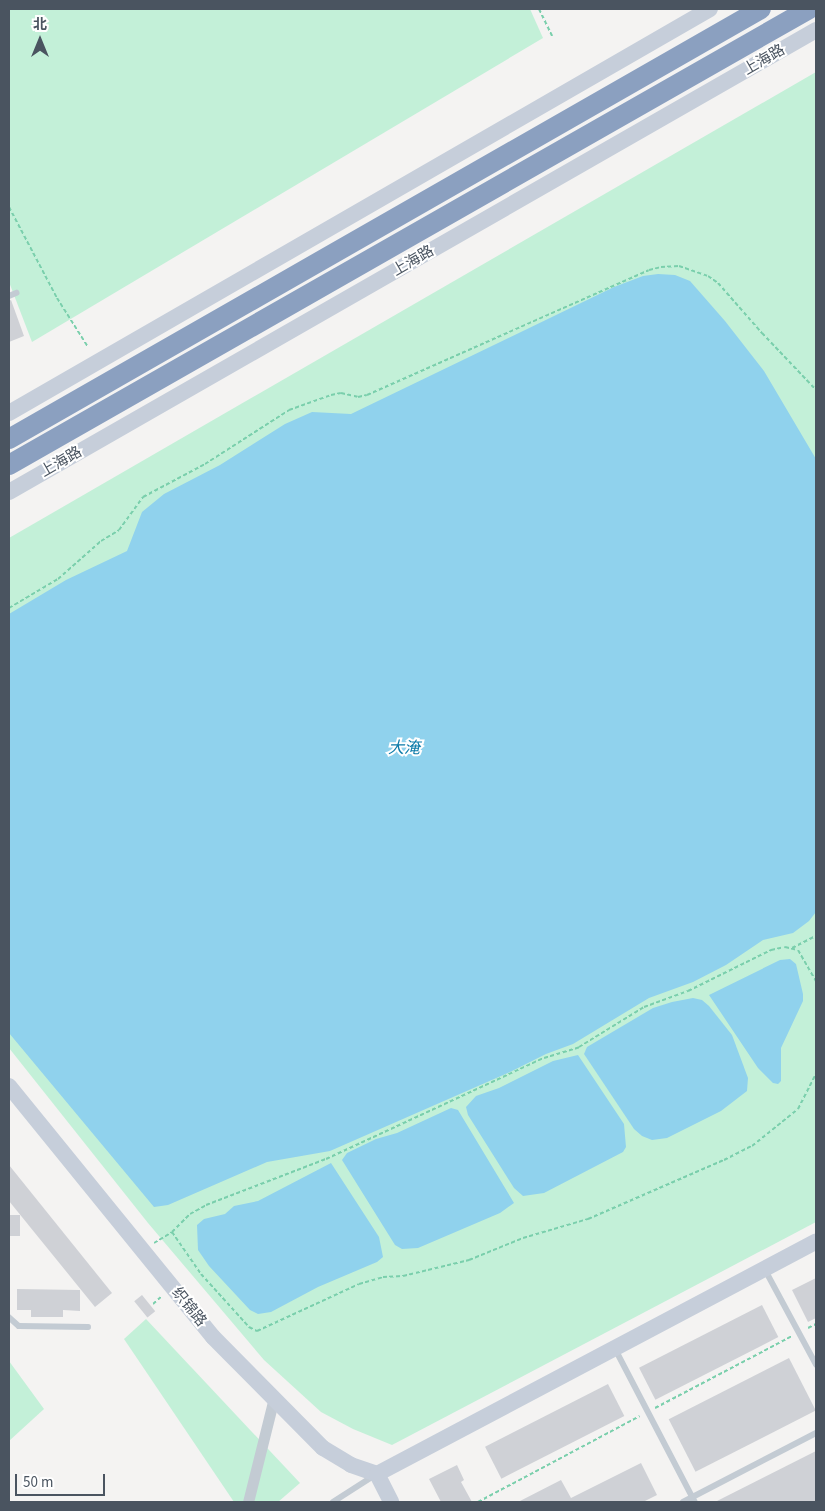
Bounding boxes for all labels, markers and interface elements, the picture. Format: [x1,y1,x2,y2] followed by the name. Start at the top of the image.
[15,15,65,65] north arrow
[33,15,47,35] text: 北
[740,41,788,79] street label: 上海路
[389,242,437,280] street label: 上海路
[37,443,85,481] street label: 上海路
[388,738,420,758] water label: 大淹
[168,1284,210,1330] street label: 织锦路
[18,1464,108,1496] scale bar
[23,1472,53,1493] text: 50 m

